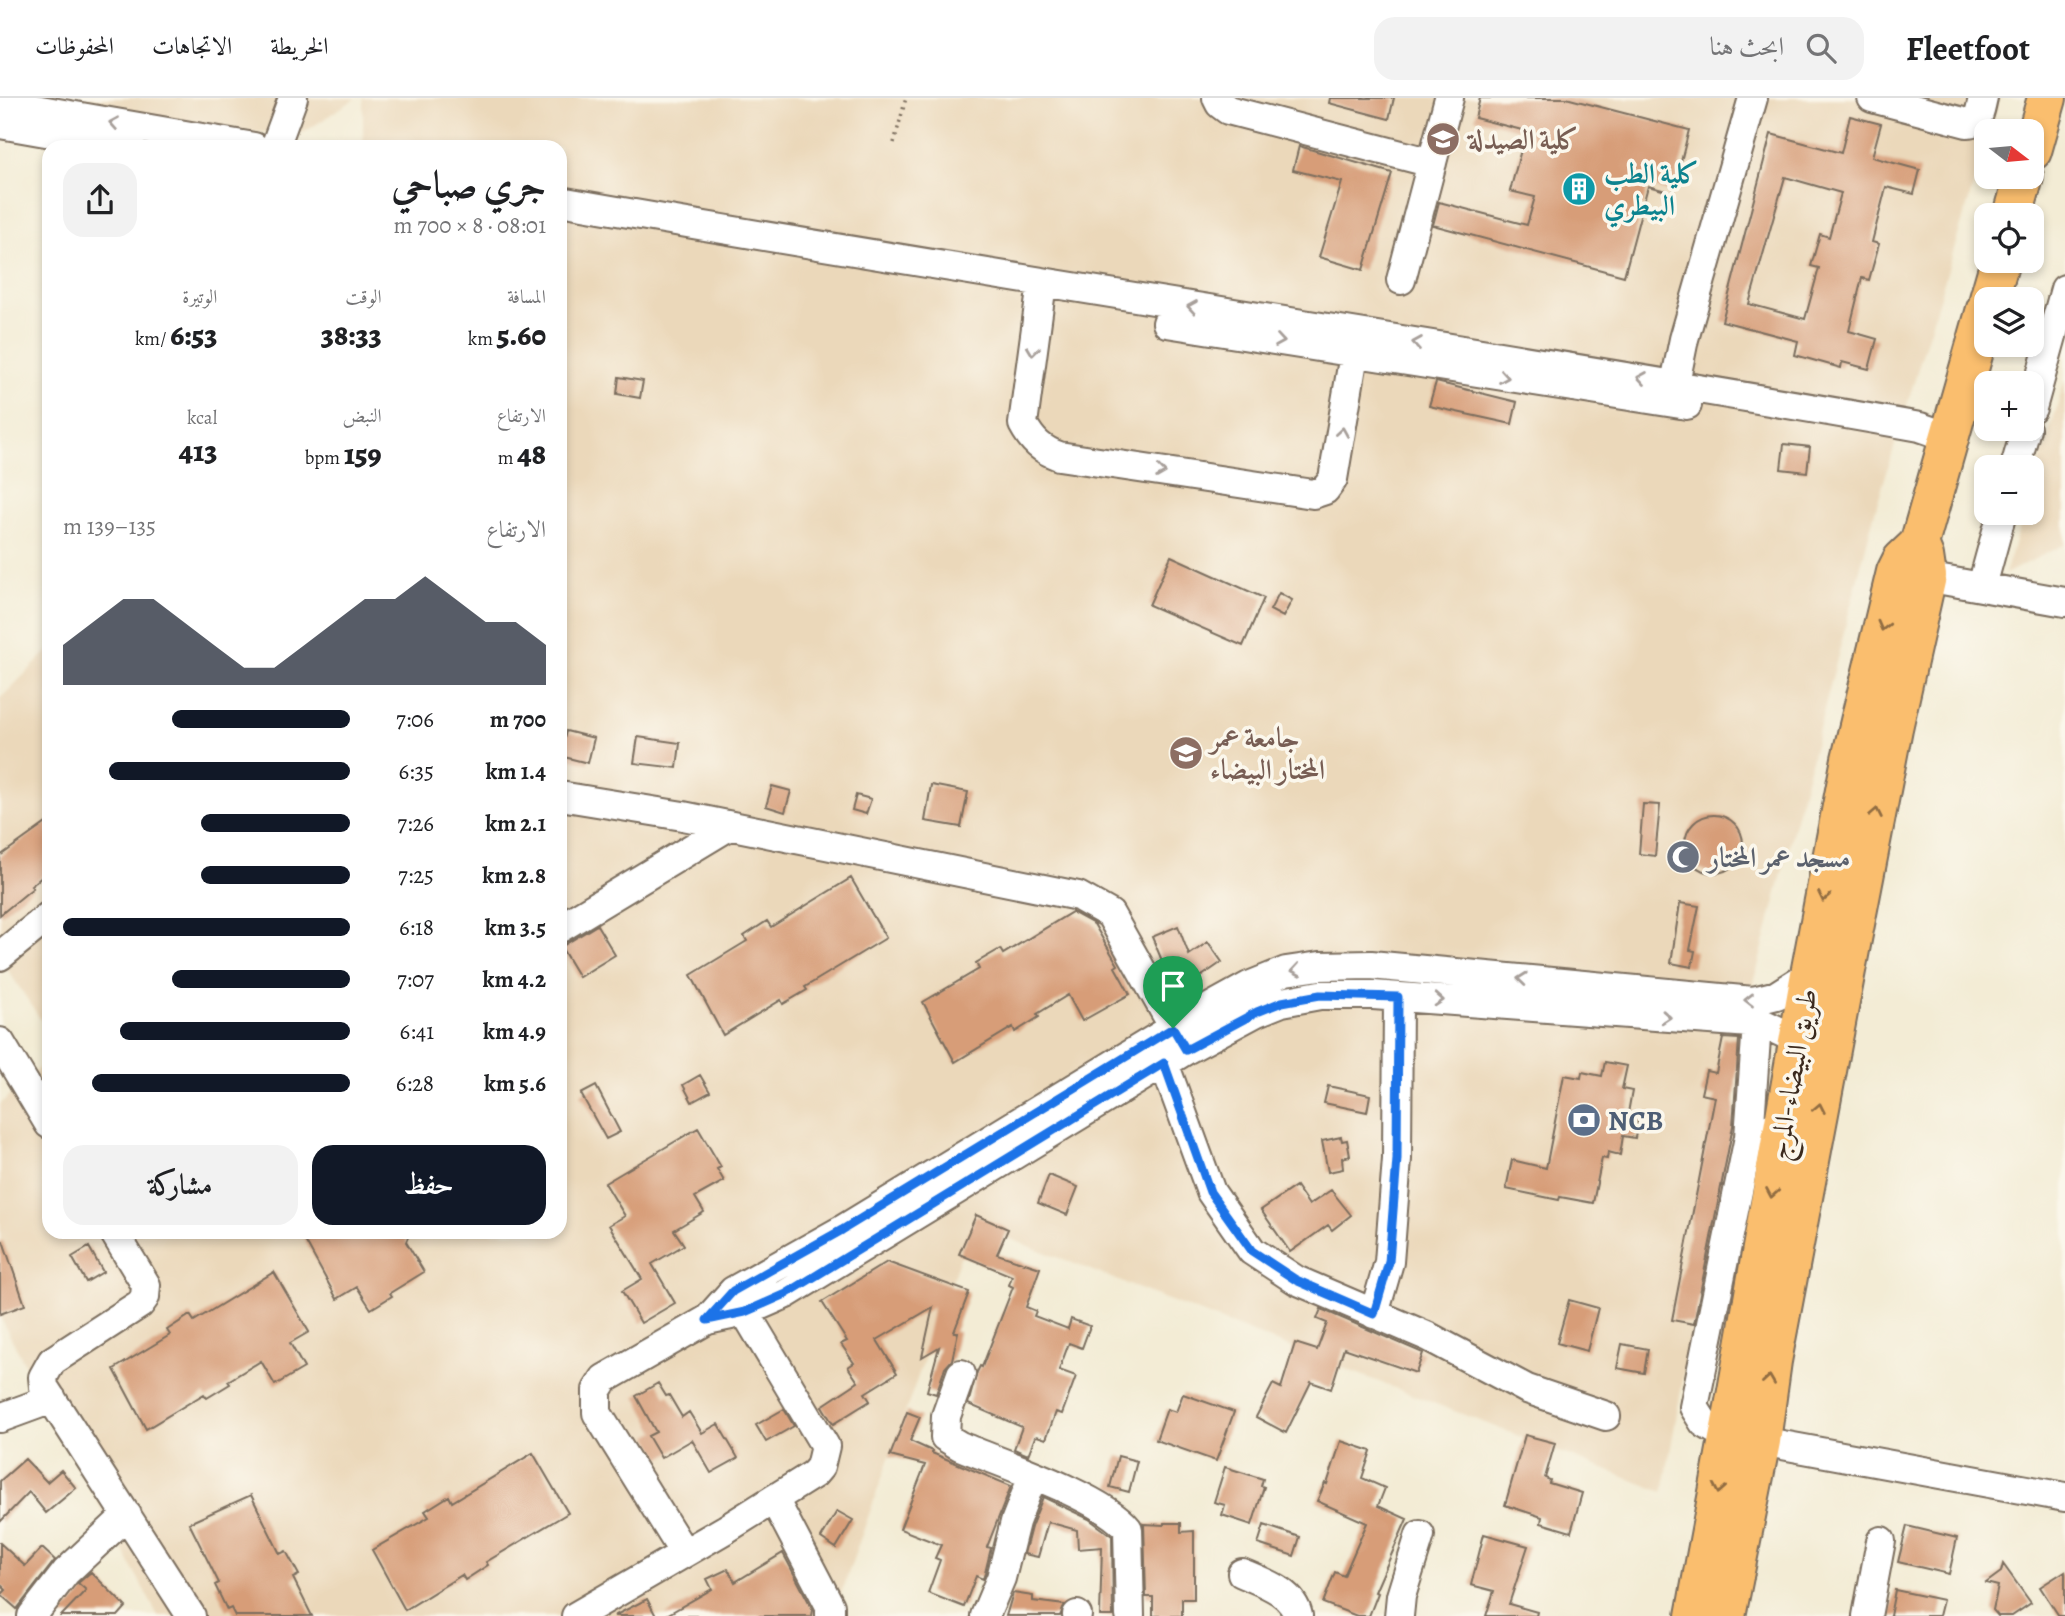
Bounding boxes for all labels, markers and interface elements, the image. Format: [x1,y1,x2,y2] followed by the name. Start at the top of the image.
[1374,17,1864,80] search box
[1906,26,2030,71] text: Fleetfoot
[1710,29,1784,64] text: ابحث هنا
[1802,29,1840,67] icon: search
[35,30,114,62] text: المحفوظات
[152,30,232,62] text: الاتجاهات
[270,30,329,62] text: الخريطة
[108,116,120,131] one-way arrow
[1974,119,2044,189] north arrow
[1974,119,2044,525] map controls
[1424,120,1462,158] school or university icon: كلية الصيدلة
[1466,121,1579,159] place label: كلية الصيدلة
[1604,155,1699,228] place label: كلية الطب البيطري
[392,158,546,210] text: جري صباحي
[63,163,137,237] button: share
[1560,170,1598,208] building icon: كلية الطب البيطري
[1974,203,2044,273] button: locate
[394,210,546,241] text: 08:01 · 8 × 700 m
[182,284,217,310] text: الوتيرة
[345,284,382,310] text: الوقت
[507,284,546,310] text: المسافة
[1974,287,2044,357] button: layers
[1187,300,1198,315] one-way arrow
[170,315,217,355] text: 6:53
[321,315,382,355] text: 38:33
[497,315,546,355] text: 5.60
[135,326,170,352] text: /km
[468,326,497,352] text: km
[1274,333,1286,348] one-way arrow
[1411,336,1423,351] one-way arrow
[1025,345,1040,357] one-way arrow
[1498,369,1510,384] one-way arrow
[1636,371,1648,386] one-way arrow
[1974,371,2044,441] button: +
[343,403,382,429] text: النبض
[497,403,546,429] text: الارتفاع
[187,405,217,431] text: kcal
[1334,426,1349,438] one-way arrow
[179,431,217,471] text: 413
[344,434,382,474] text: 159
[517,434,546,474] text: 48
[305,445,344,471] text: bpm
[498,445,517,471] text: m
[1974,455,2044,525] button: −
[1155,464,1167,479] one-way arrow
[63,511,156,542] text: 135–139 m
[486,514,546,545] text: الارتفاع
[1876,620,1891,632] one-way arrow
[396,704,434,735] text: 7:06
[490,704,546,735] text: 700 m
[1207,719,1325,789] place label: جامعة عمر المختار البيضاء
[1167,734,1205,772] school or university icon: جامعة عمر المختار البيضاء
[398,756,434,787] text: 6:35
[485,756,546,787] text: 1.4 km
[1868,807,1883,819] one-way arrow
[397,808,434,839] text: 7:26
[485,808,546,839] text: 2.1 km
[1664,838,1702,876] mosque icon: مسجد عمر المختار
[1705,839,1850,877] place label: مسجد عمر المختار
[398,860,434,891] text: 7:25
[482,860,546,891] text: 2.8 km
[1818,890,1833,902] one-way arrow
[399,912,434,943] text: 6:18
[485,912,546,943] text: 3.5 km
[1143,956,1203,1028] pin
[1290,962,1302,977] one-way arrow
[397,964,434,995] text: 7:07
[483,964,546,995] text: 4.2 km
[1154,967,1192,1005] icon: arrive
[1516,972,1527,987] one-way arrow
[1759,985,1833,1164] street label: طريق البيضاء-المرج
[1434,992,1445,1007] one-way arrow
[1743,992,1753,1008] one-way arrow
[1661,1009,1672,1024] one-way arrow
[400,1016,434,1047] text: 6:41
[483,1016,546,1047] text: 4.9 km
[396,1068,434,1099] text: 6:28
[484,1068,546,1099] text: 5.6 km
[1565,1101,1603,1139] bank icon: NCB
[1608,1102,1663,1140] place label: NCB
[1811,1102,1826,1114] one-way arrow
[63,1145,298,1225] button: مشاركة
[312,1145,546,1225] button: حفظ
[1765,1187,1780,1199] one-way arrow
[1762,1375,1777,1386] one-way arrow
[1713,1483,1728,1495] one-way arrow

